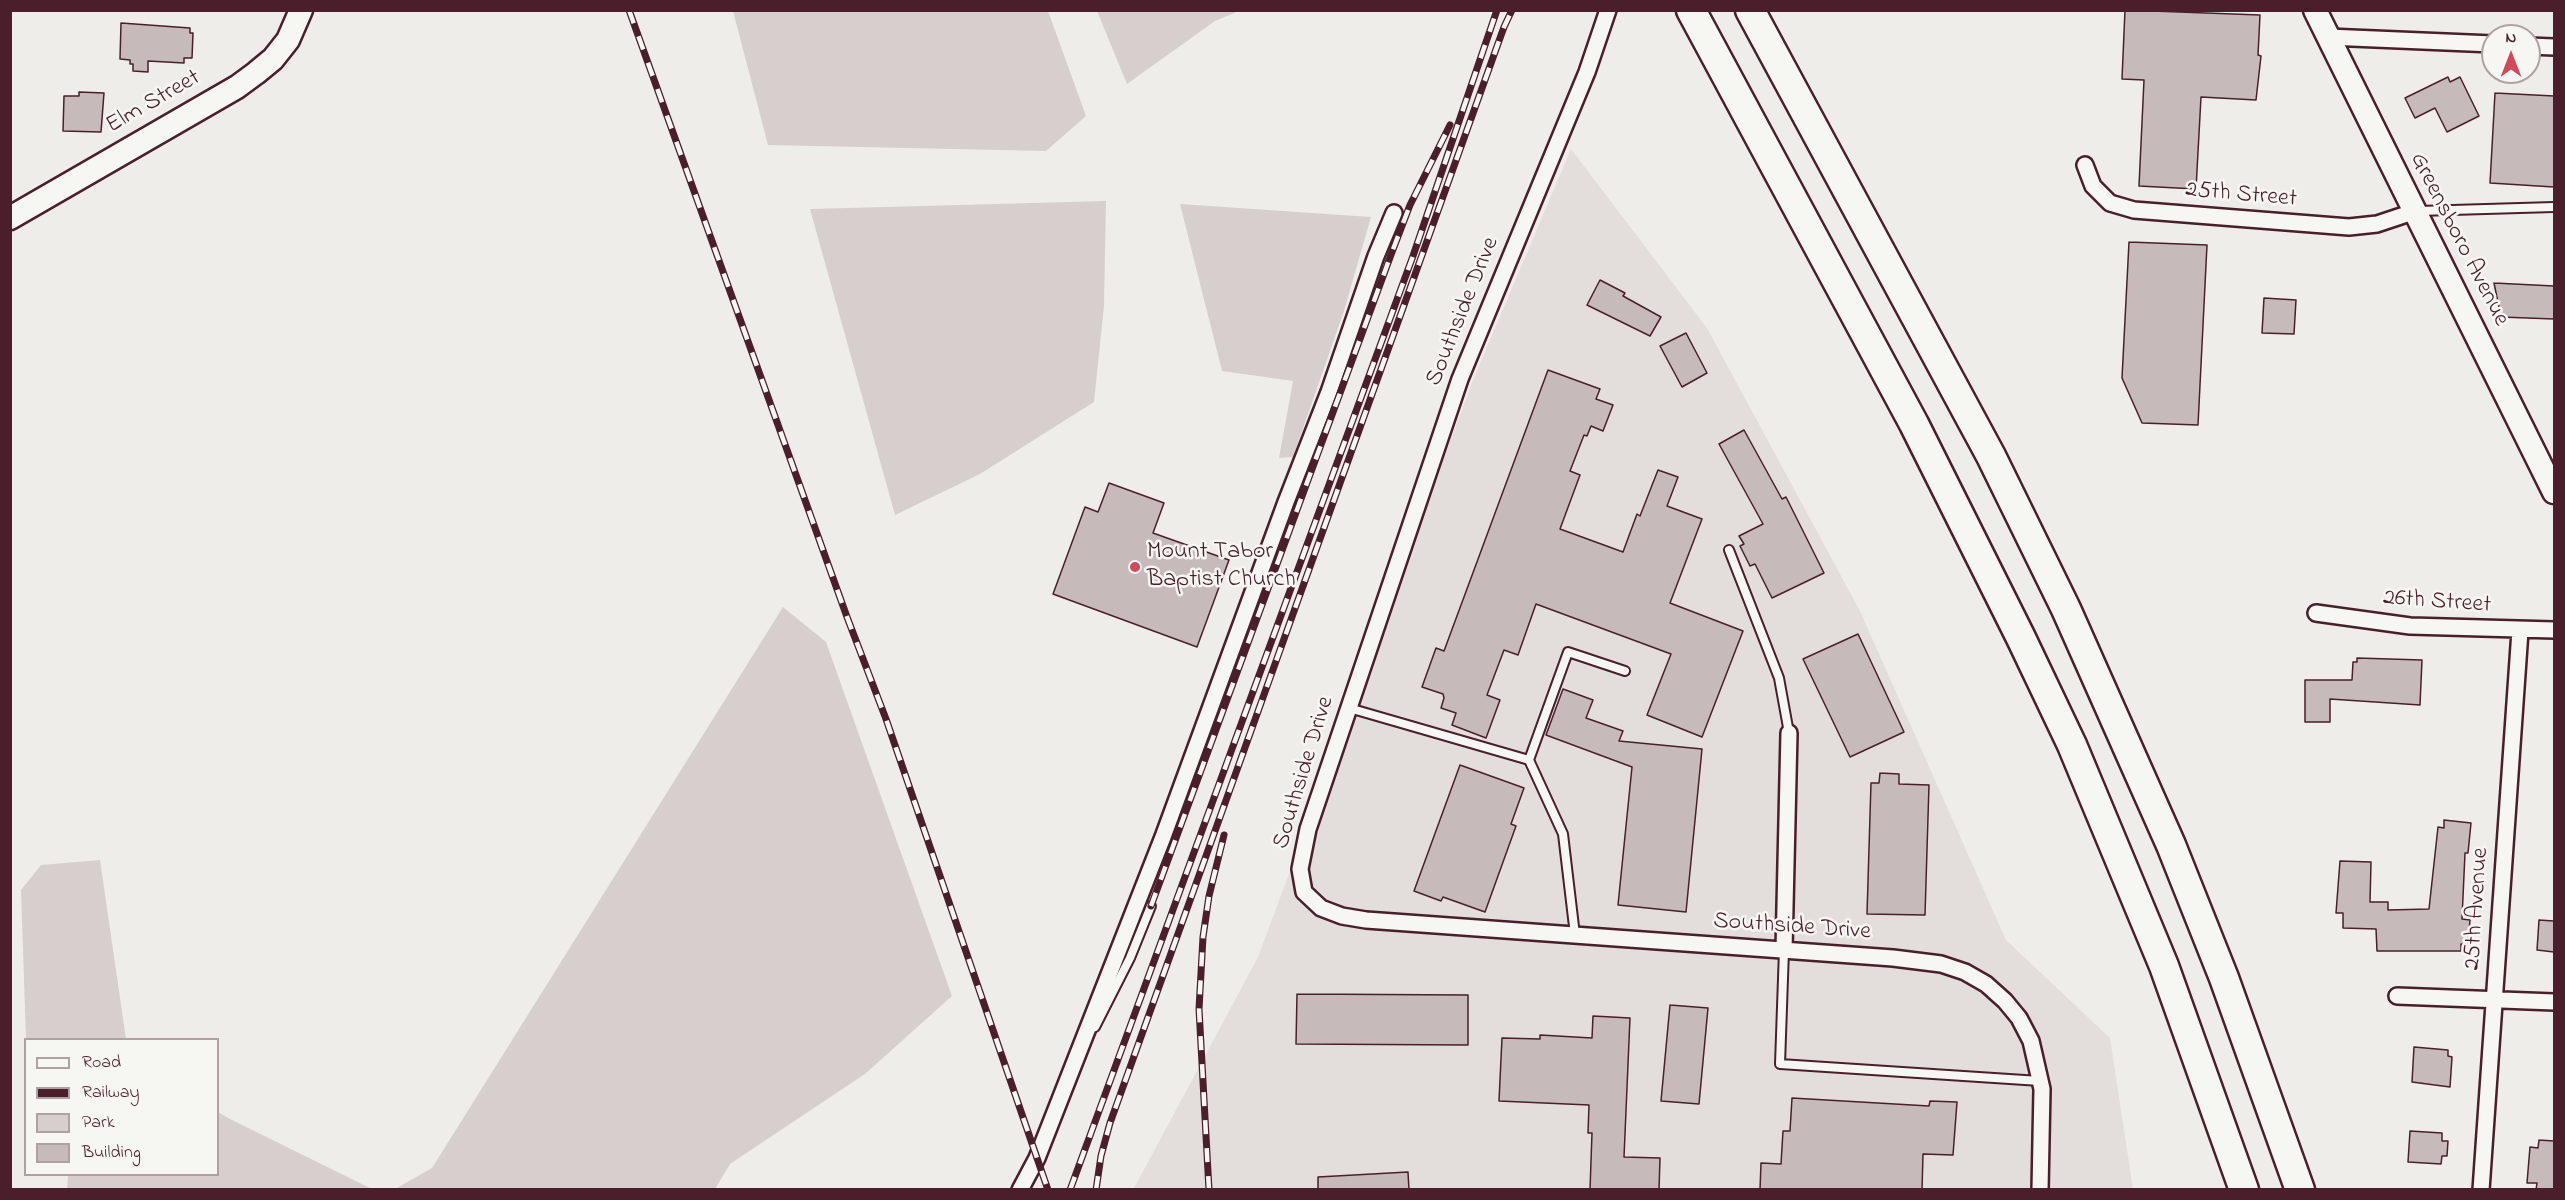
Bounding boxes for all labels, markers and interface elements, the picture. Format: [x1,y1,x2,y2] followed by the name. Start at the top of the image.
[2481,24,2541,84] north arrow
[2506,26,2516,50] text: N
[102,65,206,141] street label: Elm Street
[2402,148,2514,332] street label: Greensboro Avenue
[2184,177,2298,215] street label: 25th Street
[1421,233,1507,391] street label: Southside Drive
[1147,539,1296,595] place label: Mount Tabor Baptist Church
[1128,560,1142,574] marker: Mount Tabor Baptist Church
[2382,585,2492,621] street label: 26th Street
[1268,693,1342,853] street label: Southside Drive
[2459,847,2497,971] street label: 25th Avenue
[1712,908,1872,948] street label: Southside Drive
[24,1038,219,1176] legend
[82,1050,121,1076] text: Road
[82,1080,139,1106] text: Railway
[82,1110,115,1136] text: Park
[82,1140,141,1166] text: Building

